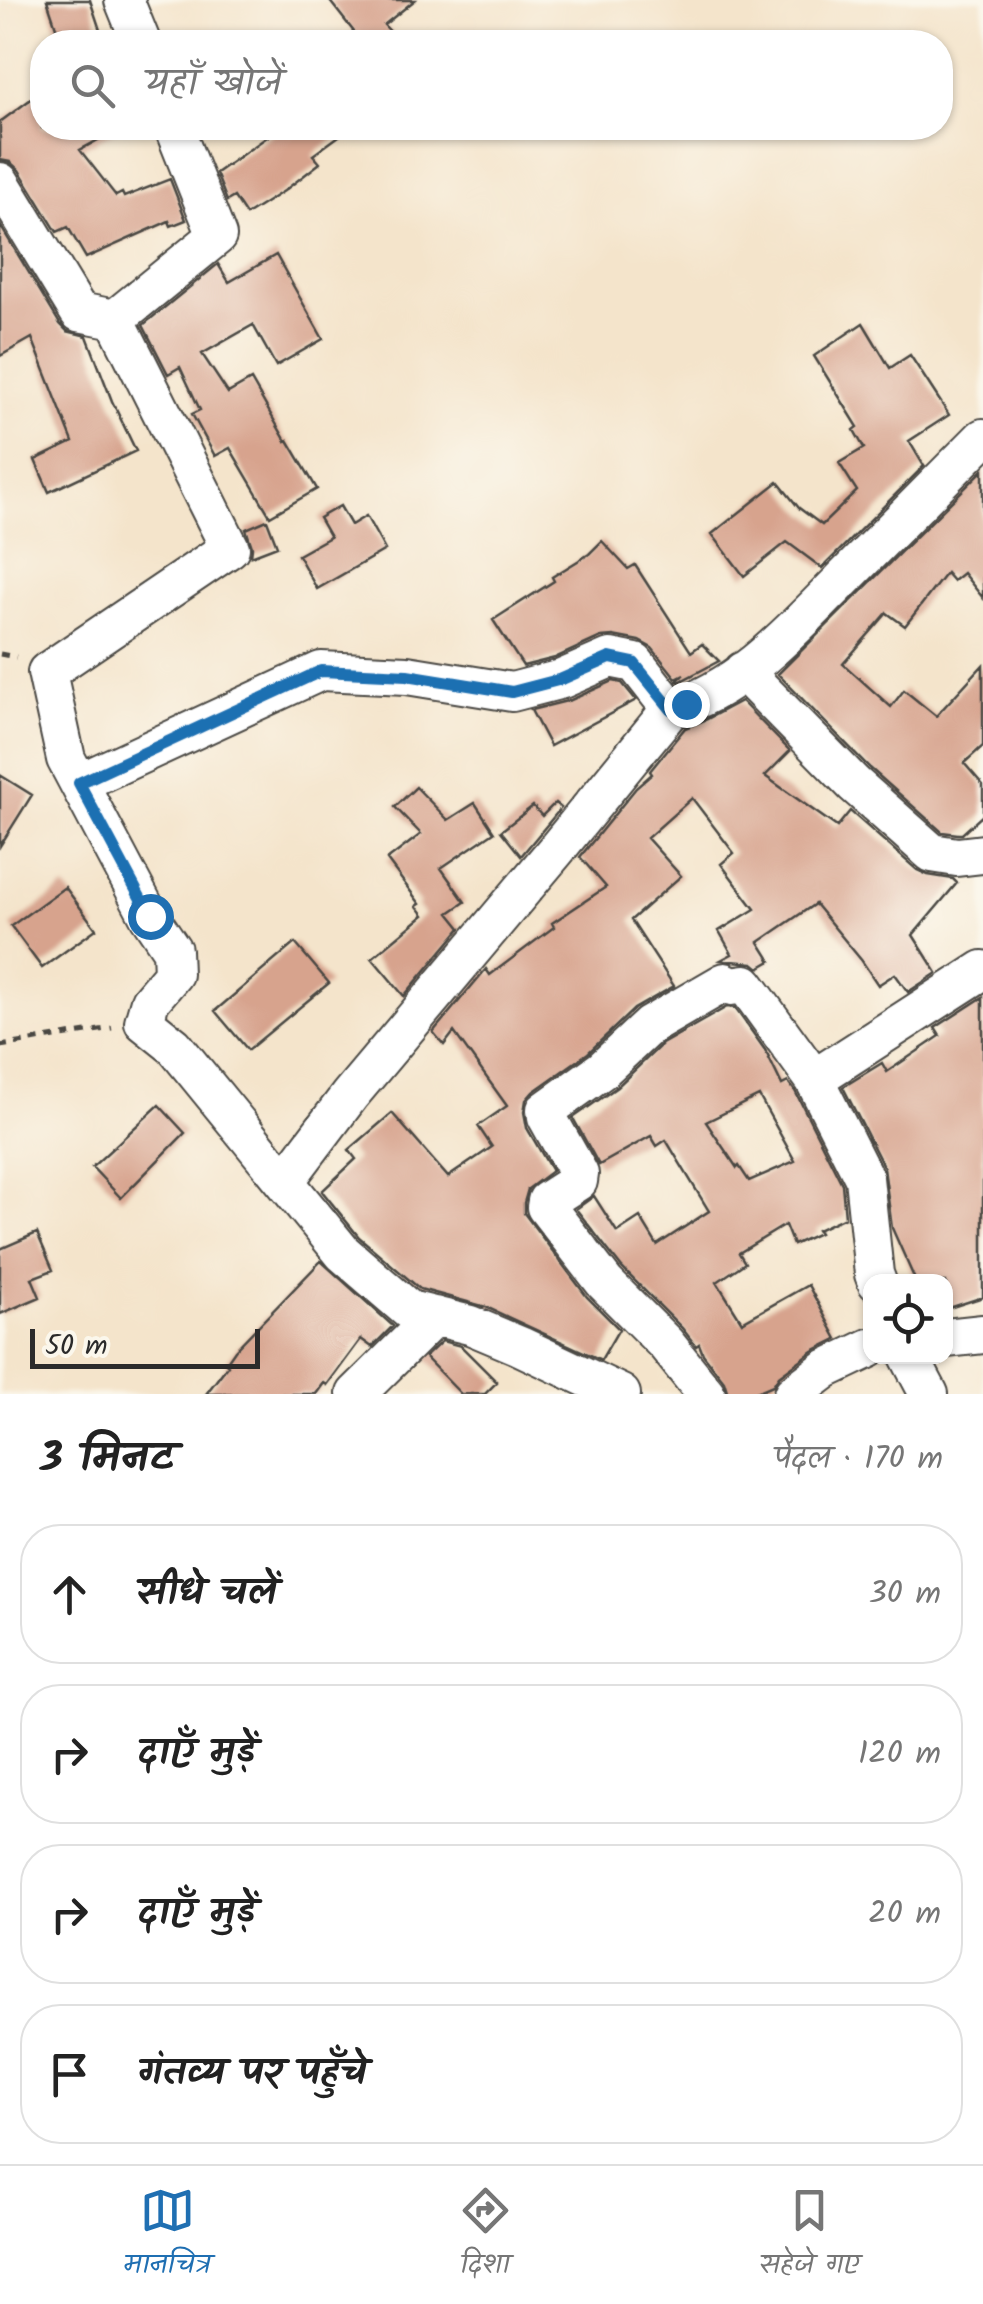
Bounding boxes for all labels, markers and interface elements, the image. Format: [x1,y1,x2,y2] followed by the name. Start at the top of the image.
[30,30,953,140] search box
[145,55,282,115] text: यहाँ खोजें
[65,58,120,113] icon: search
[664,682,710,728] route end
[128,894,174,940] route start
[863,1274,953,1364] map controls
[863,1274,953,1364] button: locate
[30,1324,260,1368] scale bar
[45,1324,108,1369] text: 50 m
[40,1426,175,1493] text: 3 मिनट
[774,1434,943,1485] text: पैदल · 170 m
[137,1564,277,1624] text: सीधे चलें
[42,1567,97,1622] icon: ahead
[868,1569,941,1620] text: 30 m
[137,1724,255,1784] text: दाएँ मुड़ें
[42,1727,97,1782] icon: right
[858,1729,941,1780] text: 120 m
[137,1884,255,1944] text: दाएँ मुड़ें
[42,1887,97,1942] icon: right
[868,1889,941,1940] text: 20 m
[137,2044,367,2104] text: गंतव्य पर पहुँचे
[42,2047,97,2102] icon: arrive
[124,2183,211,2288] tab: मानचित्र
[458,2183,513,2288] tab: दिशा
[760,2183,860,2288] tab: सहेजे गए

